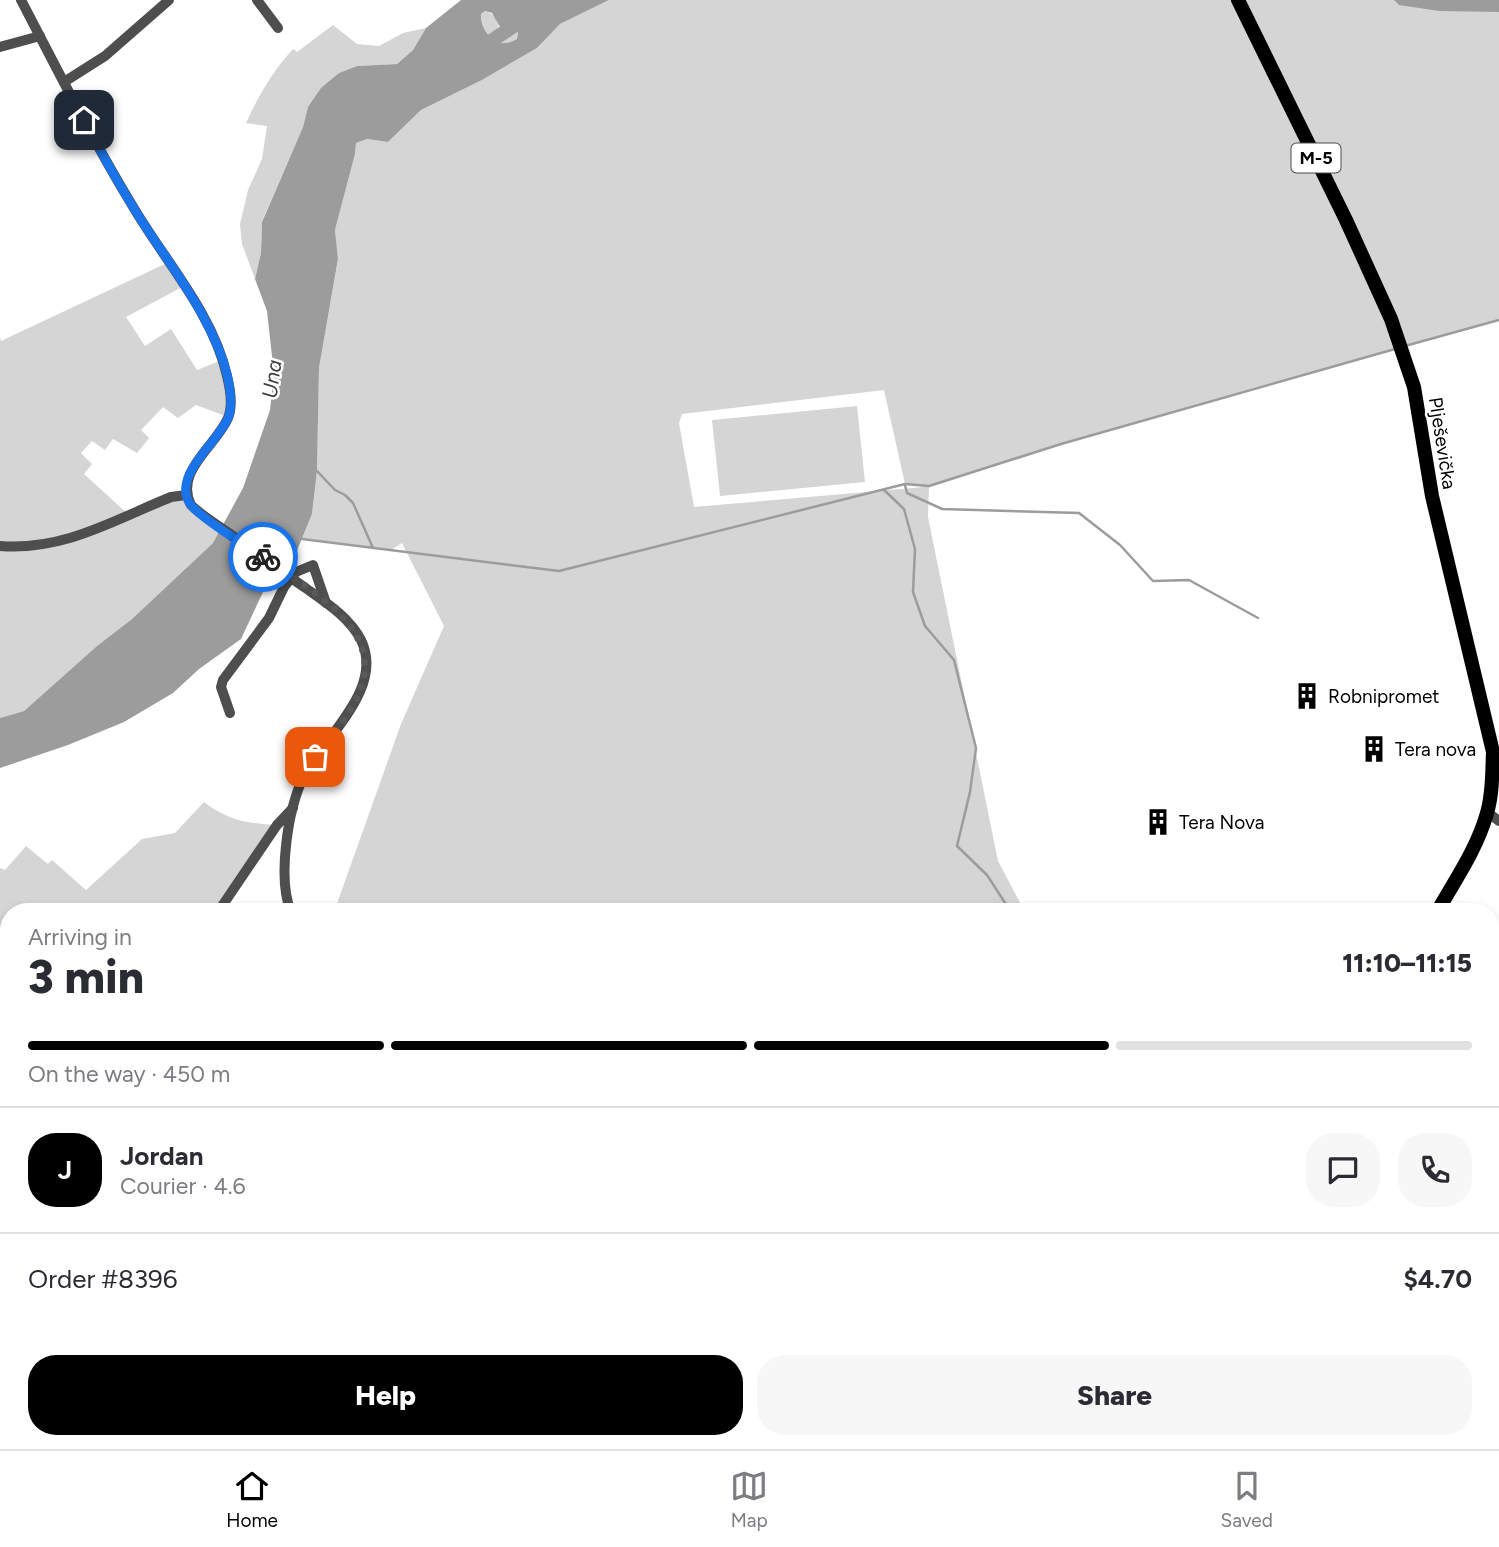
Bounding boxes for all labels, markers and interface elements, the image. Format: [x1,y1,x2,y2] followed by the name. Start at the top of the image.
[54,90,114,150] pin
[65,101,103,139] icon: home
[1292,144,1340,173] road number: M-5
[256,358,287,400] water label: Una
[1424,395,1461,491] street label: Plješevička
[228,522,298,592] courier
[244,538,282,576] icon: bike
[1292,681,1322,711] building icon: Robnipromet
[1328,685,1439,708] place label: Robnipromet
[285,727,345,787] pin
[1359,734,1389,764] building icon: Tera nova
[296,738,334,776] icon: bag
[1395,738,1476,761] place label: Tera nova
[1143,807,1173,837] building icon: Tera Nova
[1179,811,1264,834] place label: Tera Nova
[28,923,132,951] text: Arriving in
[1342,947,1472,979] text: 11:10–11:15
[28,949,144,1005] text: 3 min
[28,1060,230,1088] text: On the way · 450 m
[1306,1133,1380,1207] button: chat
[1398,1133,1472,1207] button: phone
[120,1140,203,1172] text: Jordan
[58,1154,72,1186] text: J
[120,1172,246,1200] text: Courier · 4.6
[28,1263,178,1295] text: Order #8396
[1403,1263,1472,1295] text: $4.70
[28,1355,743,1435] button: Help
[757,1355,1472,1435] button: Share
[226,1467,278,1532] tab: Home
[730,1467,768,1532] tab: Map
[1220,1467,1273,1532] tab: Saved

